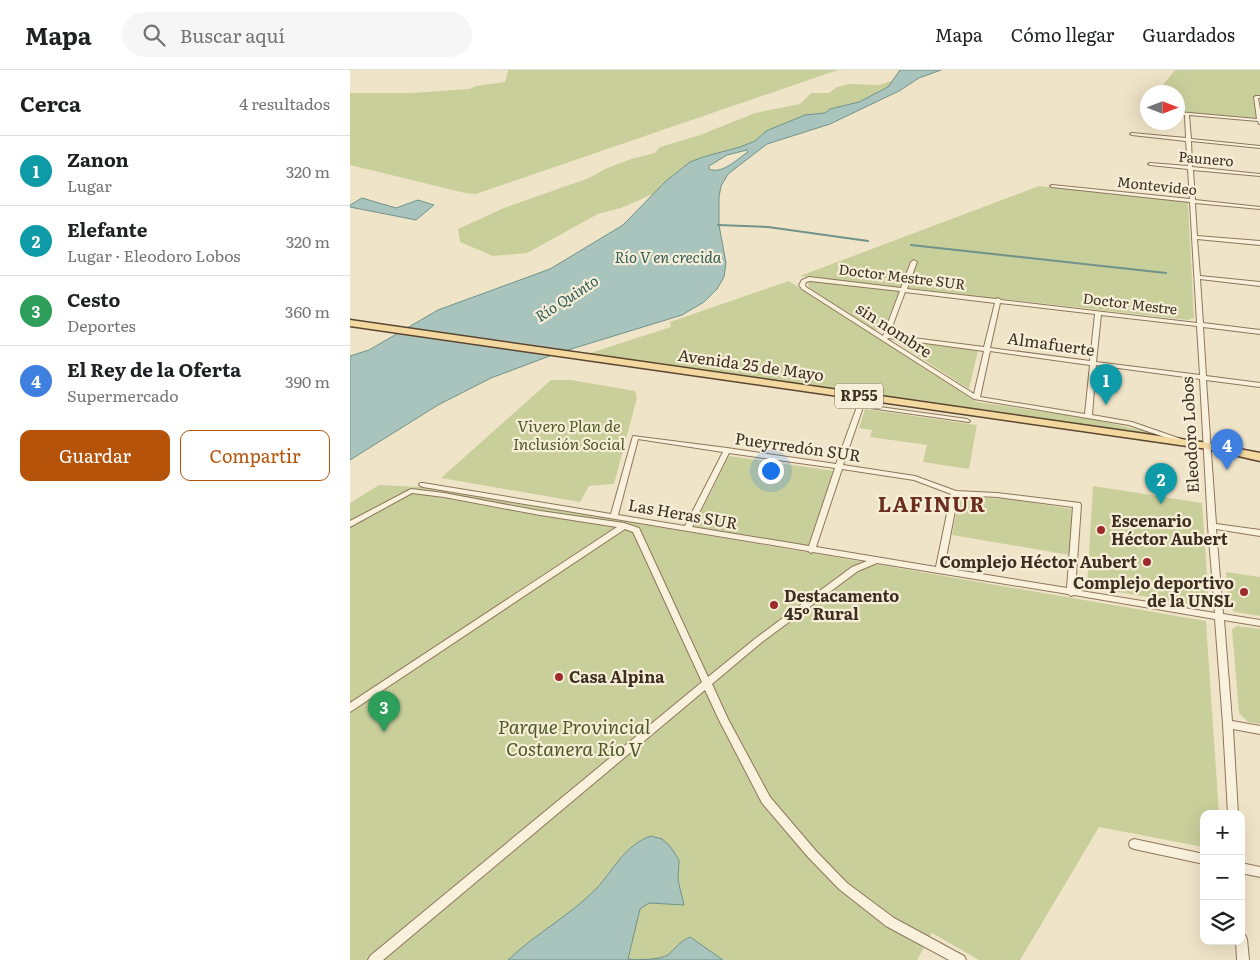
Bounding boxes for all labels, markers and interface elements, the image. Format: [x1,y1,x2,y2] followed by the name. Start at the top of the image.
[122,12,472,57] search box
[25,17,92,52] text: Mapa
[140,21,168,49] icon: search
[180,21,285,49] text: Buscar aquí
[935,21,983,48] text: Mapa
[1011,21,1114,48] text: Cómo llegar
[1142,21,1235,48] text: Guardados
[1140,85,1185,130] north arrow
[20,87,81,118] text: Cerca
[239,91,330,115] text: 4 resultados
[67,145,129,173] text: Zanon
[1178,146,1235,170] street label: Paunero
[33,159,39,183] text: 1
[286,159,330,183] text: 320 m
[1116,171,1198,199] street label: Montevideo
[67,173,112,197] text: Lugar
[67,215,147,243] text: Elefante
[32,229,40,253] text: 2
[286,229,330,253] text: 320 m
[67,243,241,267] text: Lugar · Eleodoro Lobos
[615,245,722,268] water label: Río V en crecida
[838,258,967,294] street label: Doctor Mestre SUR
[530,269,603,327] water label: Río Quinto
[67,285,120,313] text: Cesto
[1082,287,1179,319] street label: Doctor Mestre
[852,296,937,363] street label: sin nombre
[32,299,40,323] text: 3
[285,299,330,323] text: 360 m
[67,313,136,337] text: Deportes
[1006,325,1096,361] street label: Almafuerte
[677,342,826,386] street label: Avenida 25 de Mayo
[67,355,241,383] text: El Rey de la Oferta
[1090,364,1122,405] pin: 1
[31,369,41,393] text: 4
[285,369,330,393] text: 390 m
[1174,376,1204,494] street label: Eleodoro Lobos
[67,383,179,407] text: Supermercado
[835,384,883,408] road number: RP55
[513,413,626,455] park label: Vivero Plan de Inclusión Social
[734,425,863,467] street label: Pueyrredón SUR
[1211,429,1243,470] pin: 4
[20,430,170,481] button: Guardar
[180,430,330,481] button: Compartir
[758,458,784,484] your location
[1145,463,1177,504] pin: 2
[878,487,986,518] district label: LAFINUR
[626,492,740,535] street label: Las Heras SUR
[1111,508,1228,550] place label: Escenario Héctor Aubert
[1095,524,1107,536] marker: Escenario Héctor Aubert
[939,549,1137,573] place label: Complejo Héctor Aubert
[1141,556,1153,568] marker: Complejo Héctor Aubert
[1073,570,1234,612] place label: Complejo deportivo de la UNSL
[784,583,899,625] place label: Destacamento 45º Rural
[1238,586,1250,598] marker: Complejo deportivo de la UNSL
[768,599,780,611] marker: Destacamento 45º Rural
[569,664,665,688] place label: Casa Alpina
[553,671,565,683] marker: Casa Alpina
[368,691,400,732] pin: 3
[498,712,651,762] park label: Parque Provincial Costanera Río V
[1200,810,1245,945] map controls
[1200,810,1245,855] button: +
[1200,855,1245,900] button: −
[1200,900,1245,945] button: layers

